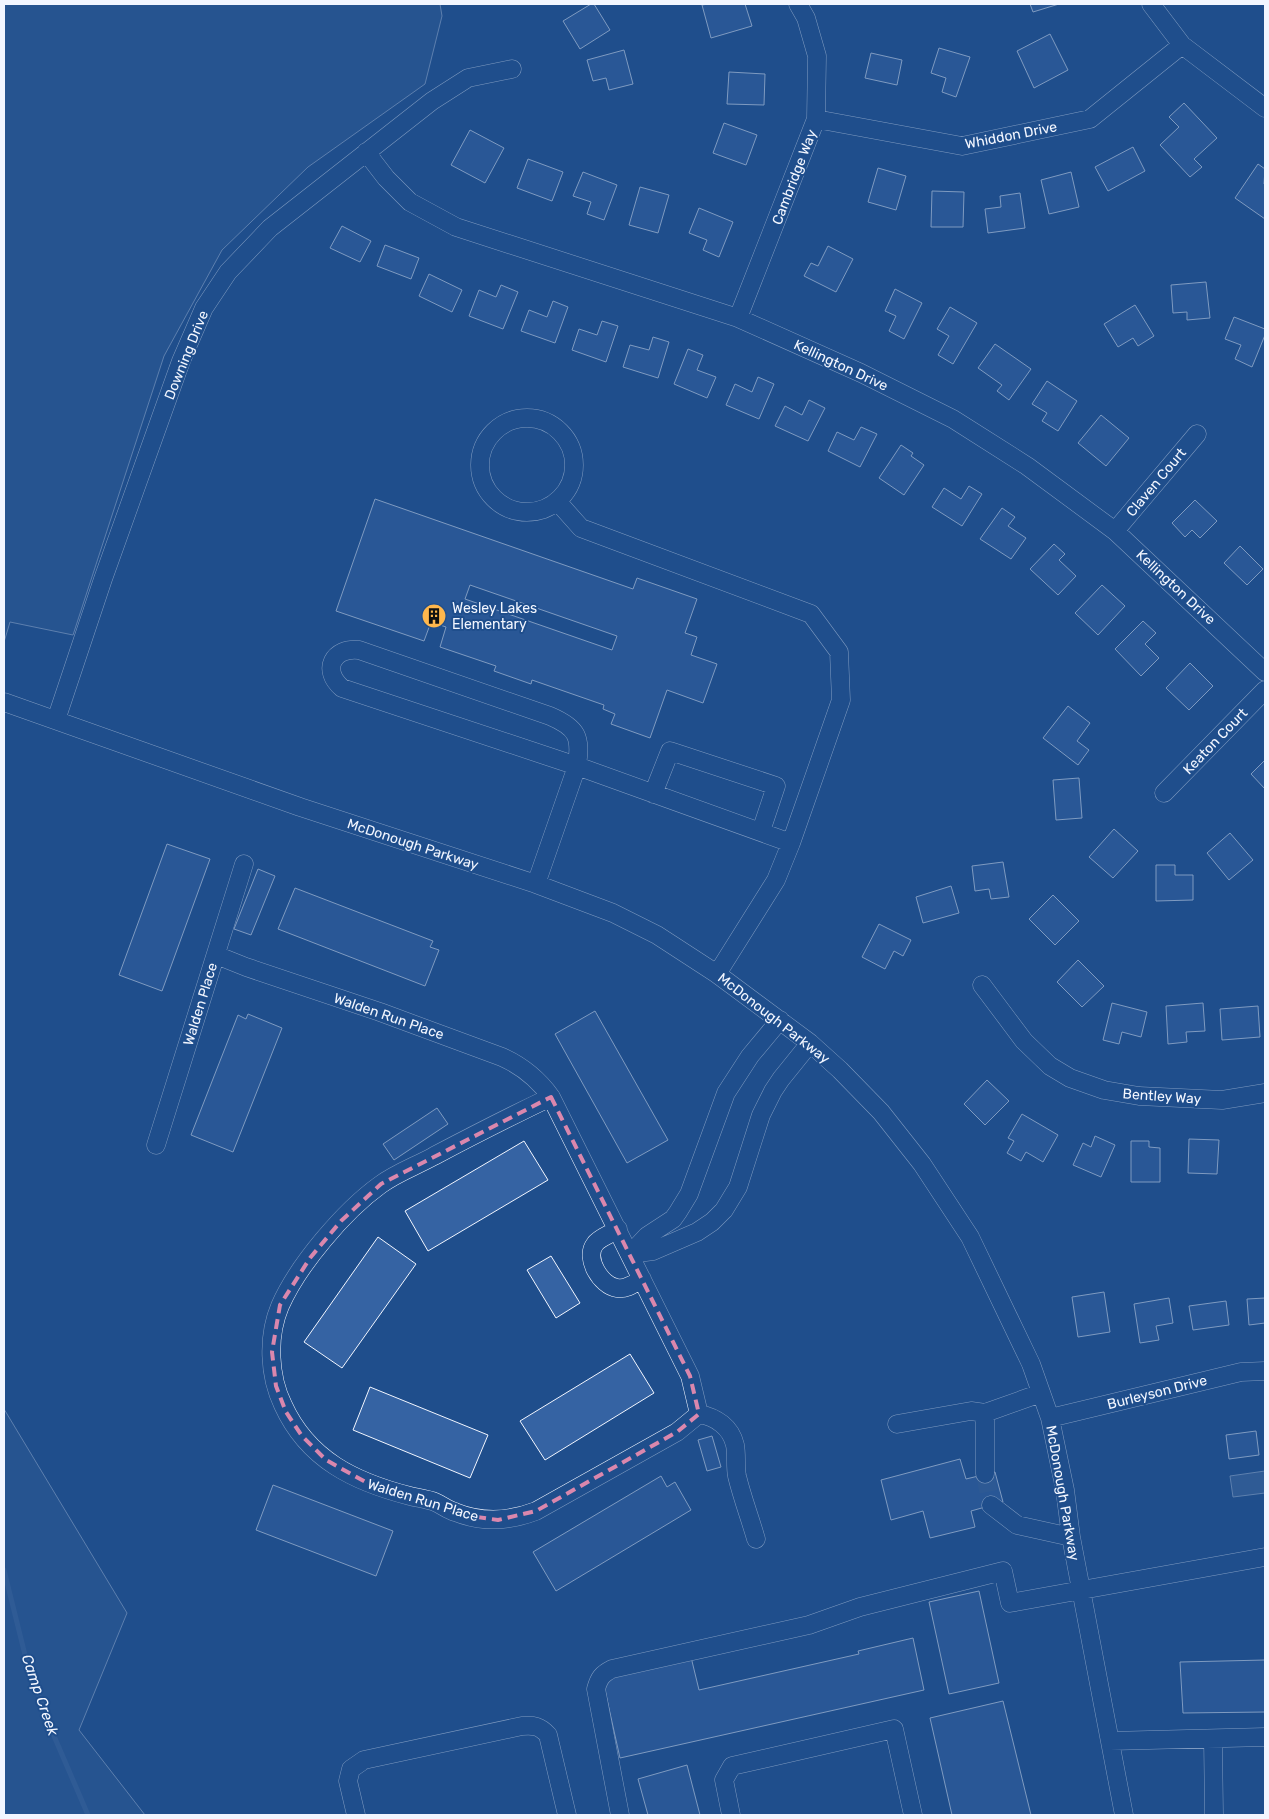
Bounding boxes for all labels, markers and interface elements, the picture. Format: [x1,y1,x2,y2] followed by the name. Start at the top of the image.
[964,118,1059,153] street label: Whiddon Drive
[769,127,821,227] street label: Cambridge Way
[161,308,212,402] street label: Downing Drive
[791,336,891,395] street label: Kellington Drive
[1123,444,1190,520] street label: Claven Court
[1133,546,1219,628] street label: Kellington Drive
[452,600,537,633] place label: Wesley Lakes Elementary
[421,603,447,629] building icon: Wesley Lakes Elementary
[1180,704,1252,778] street label: Keaton Court
[345,815,481,874] street label: McDonough Parkway
[180,960,221,1048] street label: Walden Place
[714,969,833,1067] street label: McDonough Parkway
[332,990,446,1043] street label: Walden Run Place
[1122,1085,1202,1108] street label: Bentley Way
[1105,1372,1209,1413] street label: Burleyson Drive
[1042,1424,1083,1562] street label: McDonough Parkway
[365,1475,481,1526] street label: Walden Run Place
[18,1652,62,1738] water label: Camp Creek

